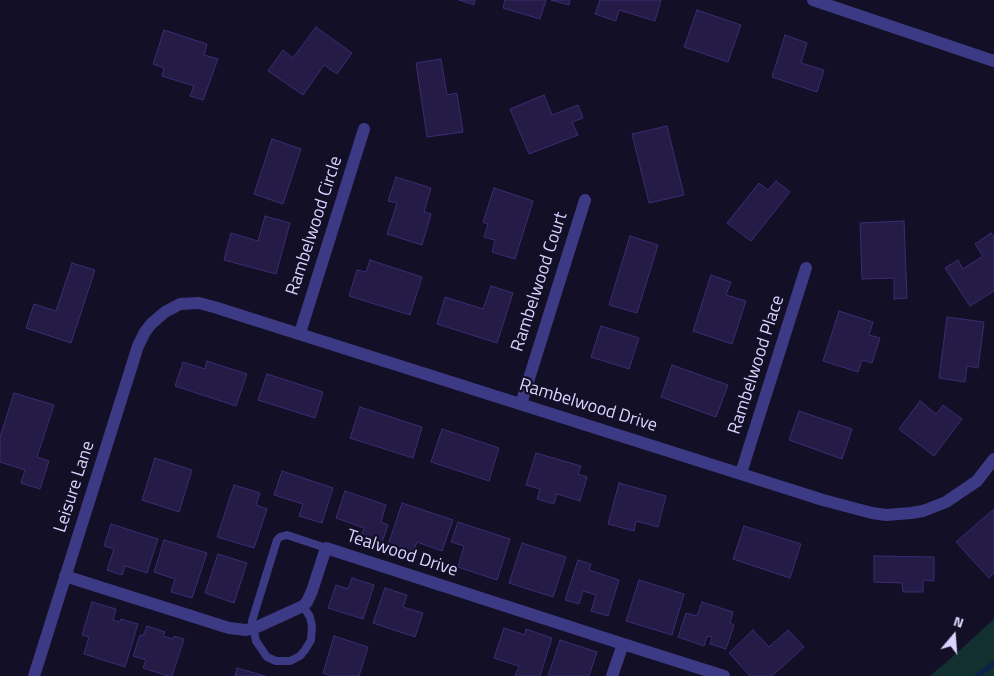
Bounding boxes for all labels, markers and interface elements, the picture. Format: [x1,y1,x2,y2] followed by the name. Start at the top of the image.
[282,154,348,298] street label: Rambelwood Circle
[507,210,573,354] street label: Rambelwood Court
[724,293,790,437] street label: Rambelwood Place
[516,375,660,437] street label: Rambelwood Drive
[50,438,100,536] street label: Leisure Lane
[344,526,460,582] street label: Tealwood Drive
[951,610,967,633] text: N
[929,611,979,661] north arrow

